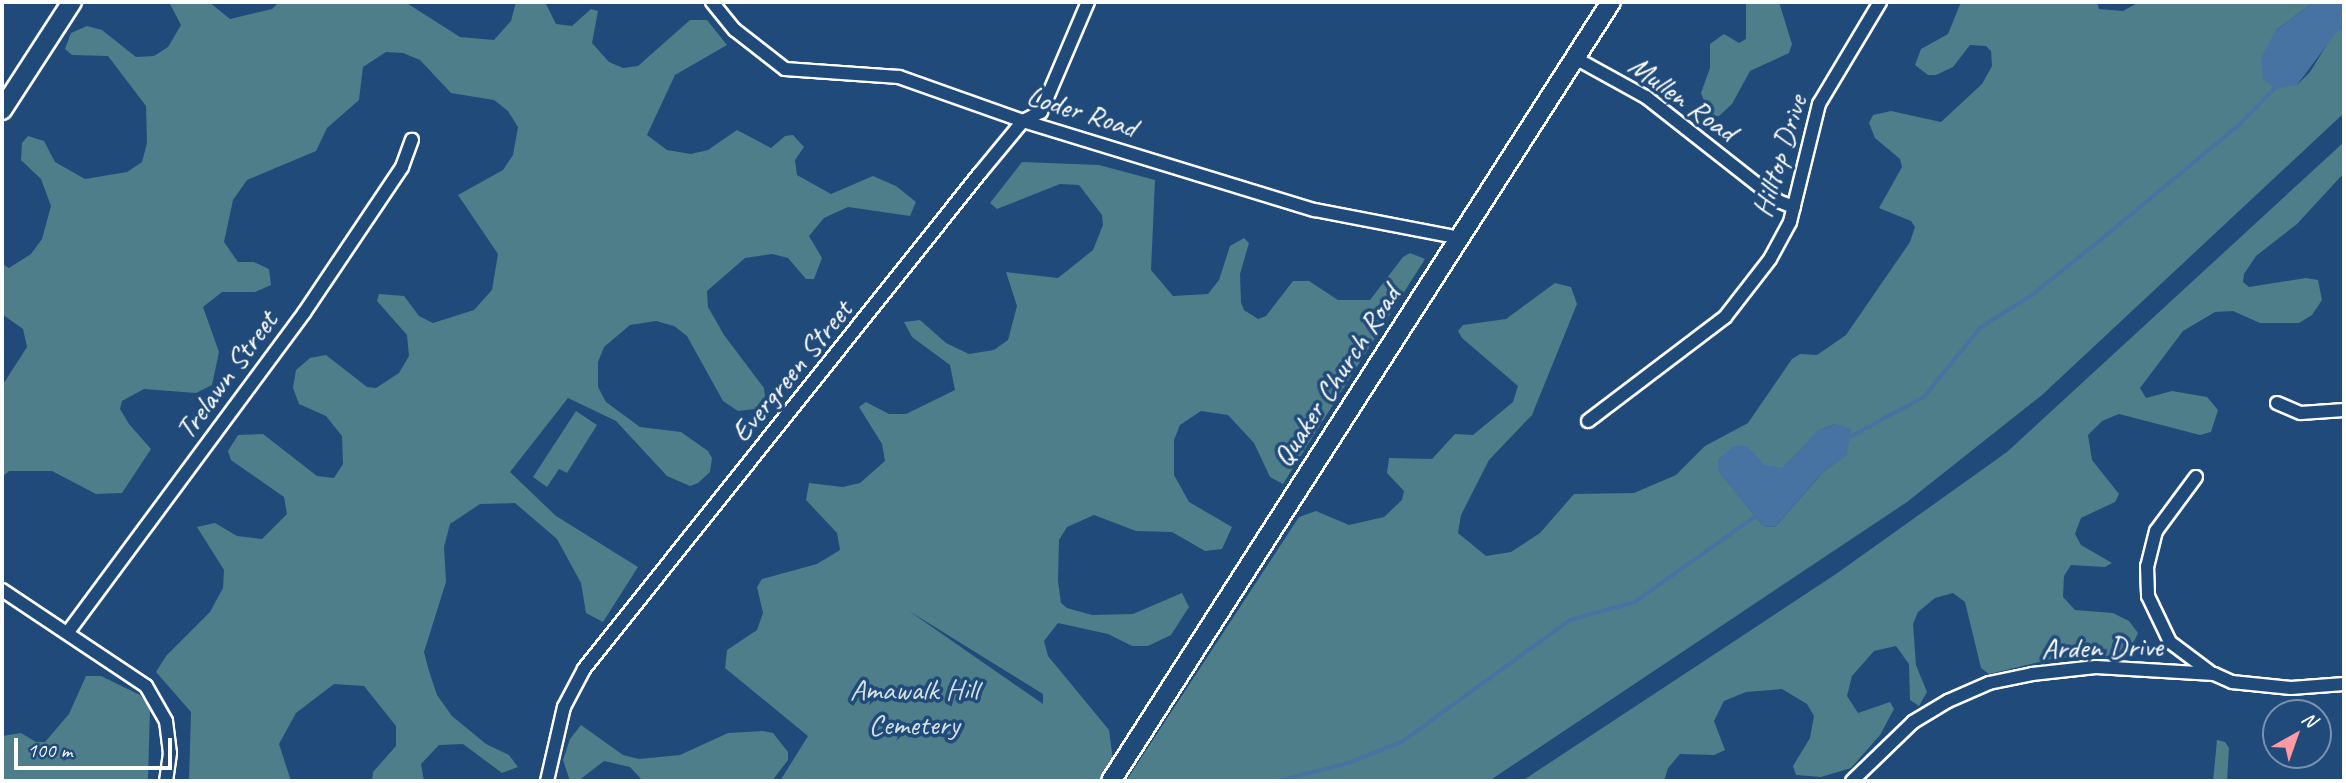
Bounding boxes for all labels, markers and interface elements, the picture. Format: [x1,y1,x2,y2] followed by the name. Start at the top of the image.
[1622,47,1744,149] street label: Mullen Road
[1023,77,1141,145] street label: Loder Road
[1743,91,1815,221] street label: Hilltop Drive
[1264,278,1408,474] street label: Quaker Church Road
[723,292,859,450] street label: Evergreen Street
[167,304,285,446] street label: Trelawn Street
[2041,628,2163,666] street label: Arden Drive
[850,671,978,742] park label: Amawalk Hill Cemetery
[2262,699,2332,769] north arrow
[2297,706,2321,732] text: N
[18,724,175,768] scale bar
[27,737,72,763] text: 100 m

